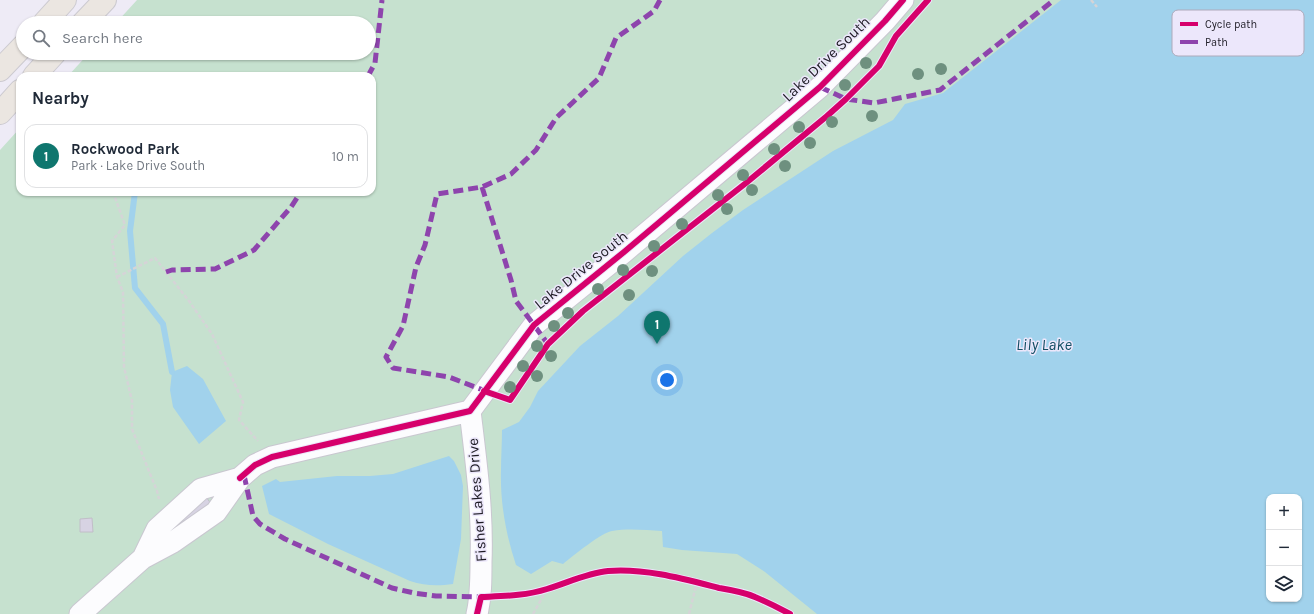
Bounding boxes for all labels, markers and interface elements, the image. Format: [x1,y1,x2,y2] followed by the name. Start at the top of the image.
[1172,10,1304,56] legend
[779,13,873,105] street label: Lake Drive South
[16,16,376,60] search box
[1205,18,1257,31] text: Cycle path
[30,27,52,49] icon: search
[62,29,143,47] text: Search here
[1205,36,1228,49] text: Path
[32,88,89,108] text: Nearby
[71,140,180,158] text: Rockwood Park
[44,149,48,164] text: 1
[332,149,359,164] text: 10 m
[71,158,205,173] text: Park · Lake Drive South
[531,227,631,313] street label: Lake Drive South
[644,311,670,344] pin: 1
[1016,335,1072,354] water label: Lily Lake
[657,370,677,390] your location
[464,438,490,562] street label: Fisher Lakes Drive
[1266,494,1302,602] map controls
[1266,494,1302,530] button: +
[1266,530,1302,566] button: −
[1266,566,1302,602] button: layers

